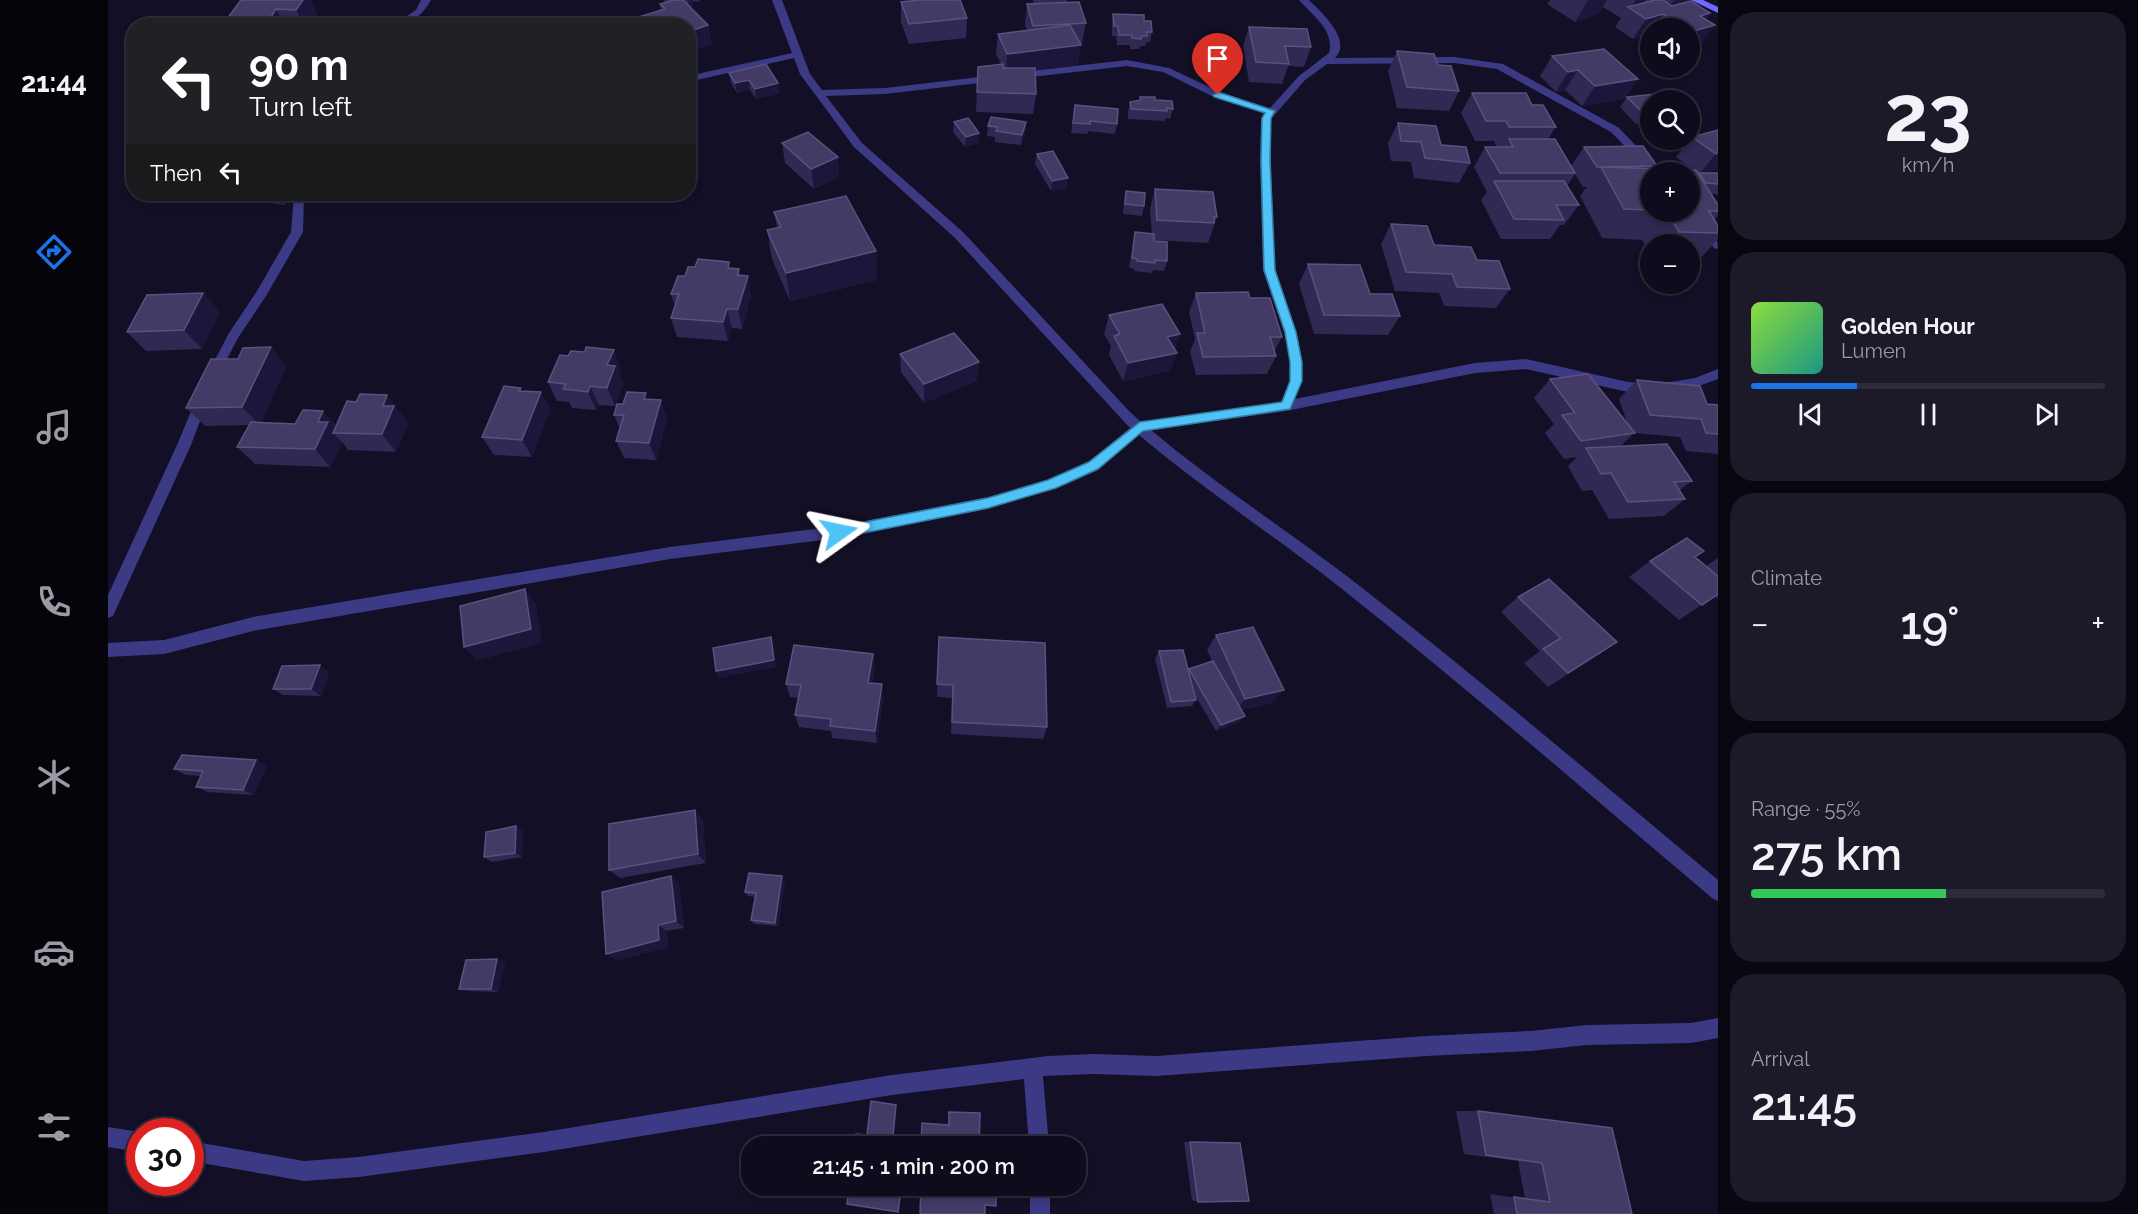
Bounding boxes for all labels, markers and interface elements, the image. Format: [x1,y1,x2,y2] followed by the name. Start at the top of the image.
[1640,18,1700,294] map controls
[1640,18,1700,78] button: sound
[1192,33,1243,95] pin
[249,41,349,90] text: 90 m
[150,42,228,120] icon: left
[1201,42,1234,75] icon: arrive
[21,67,87,98] text: 21:44
[1884,68,1972,159] text: 23
[1640,90,1700,150] button: search
[249,91,352,122] text: Turn left
[1902,153,1954,177] text: km/h
[214,156,247,189] icon: left
[150,160,202,186] text: Then
[1640,162,1700,222] button: +
[33,231,75,273] icon: directions
[1640,234,1700,294] button: −
[1841,313,1975,339] text: Golden Hour
[1841,339,1906,363] text: Lumen
[1794,398,1827,431] icon: previous
[1912,398,1945,431] icon: pause
[2030,398,2063,431] icon: next
[33,406,75,448] icon: music
[807,500,871,564] position arrow
[1751,566,1822,590] text: Climate
[33,581,75,623] icon: phone
[1901,597,1959,650] text: 19°
[1751,604,1769,643] text: −
[2091,604,2105,643] text: +
[33,756,75,798] icon: climate
[1751,797,1861,821] text: Range · 55%
[1751,828,1902,881] text: 275 km
[33,931,75,973] icon: car
[1751,1047,1810,1071] text: Arrival
[1751,1078,1857,1131] text: 21:45
[33,1106,75,1148] icon: filters
[126,1118,204,1196] speed limit sign: 30
[812,1153,1015,1179] text: 21:45 · 1 min · 200 m

